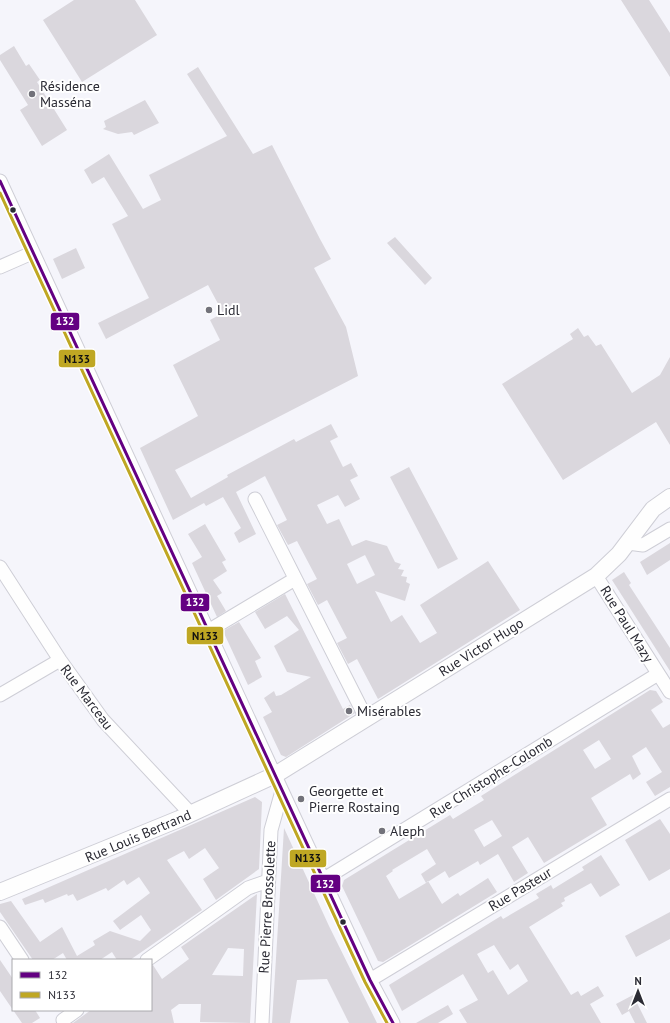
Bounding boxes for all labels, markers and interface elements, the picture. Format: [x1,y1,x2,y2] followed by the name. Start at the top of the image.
[40,77,100,111] place label: Résidence Masséna
[27,89,37,99] marker: Résidence Masséna
[8,205,18,215] unlabelled marker
[217,301,240,319] place label: Lidl
[204,305,214,315] marker: Lidl
[50,312,80,331] line badge: 132
[56,314,74,328] text: 132
[58,349,96,368] line badge: N133
[64,352,90,366] text: N133
[596,582,658,666] street label: Rue Paul Mazy
[180,593,210,612] line badge: 132
[186,595,204,609] text: 132
[435,614,527,680] street label: Rue Victor Hugo
[186,626,224,645] line badge: N133
[192,629,218,643] text: N133
[57,661,117,733] street label: Rue Marceau
[357,702,421,720] place label: Misérables
[344,706,354,716] marker: Misérables
[426,732,556,822] street label: Rue Christophe-Colomb
[309,782,400,816] place label: Georgette et Pierre Rostaing
[296,794,306,804] marker: Georgette et Pierre Rostaing
[82,806,194,866] street label: Rue Louis Bertrand
[390,822,425,840] place label: Aleph
[377,826,387,836] marker: Aleph
[255,840,279,974] street label: Rue Pierre Brossolette
[289,849,327,868] line badge: N133
[295,851,321,865] text: N133
[485,863,555,915] street label: Rue Pasteur
[310,874,341,893] line badge: 132
[316,877,334,891] text: 132
[338,917,348,927] unlabelled marker
[12,959,152,1011] legend
[48,967,68,982] text: 132
[618,971,658,1011] north arrow
[634,974,642,988] text: N
[48,987,76,1002] text: N133

